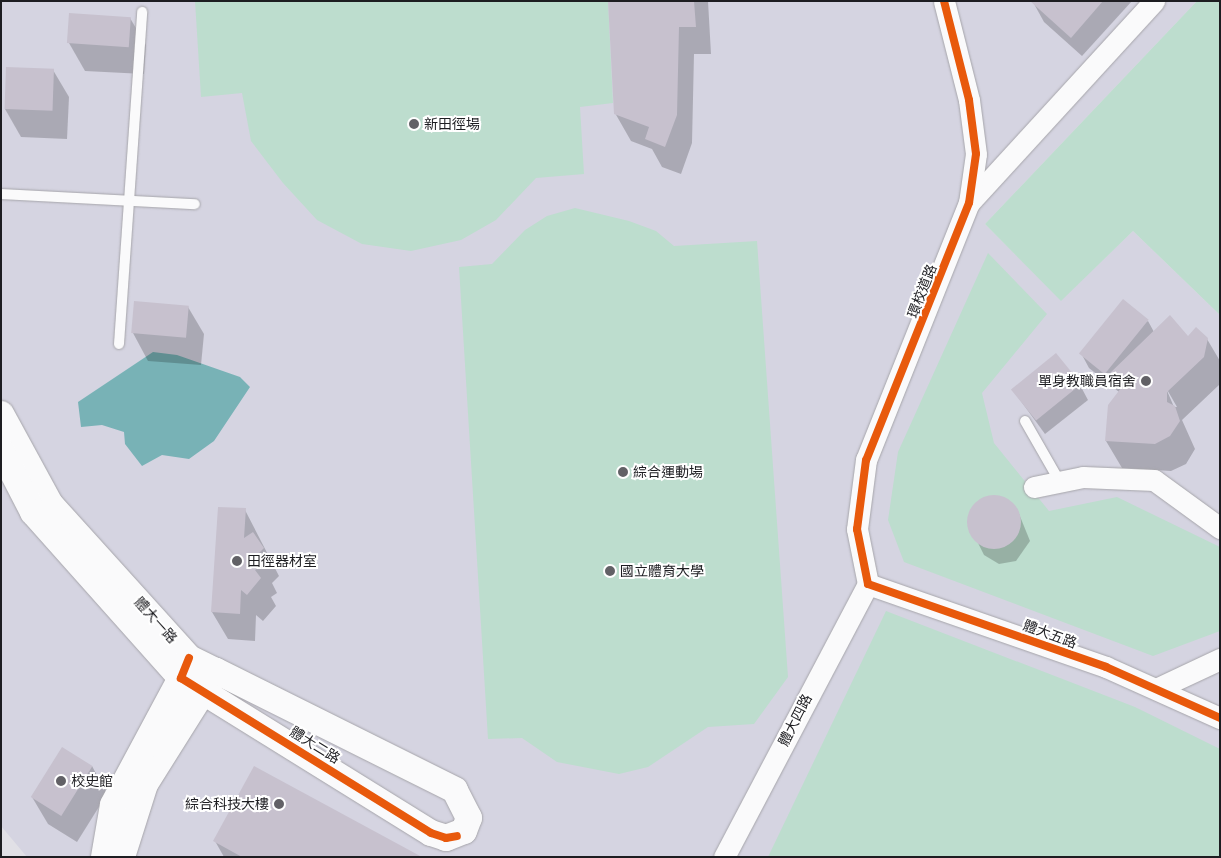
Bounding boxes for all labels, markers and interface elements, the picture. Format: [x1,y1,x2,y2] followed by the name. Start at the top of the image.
[424,116,480,132] place label: 新田徑場
[408,118,420,130] marker: 新田徑場
[904,262,940,320] street label: 環校道路
[1038,373,1136,389] place label: 單身教職員宿舍
[1140,375,1152,387] marker: 單身教職員宿舍
[633,464,703,480] place label: 綜合運動場
[617,466,629,478] marker: 綜合運動場
[247,553,317,569] place label: 田徑器材室
[231,555,243,567] marker: 田徑器材室
[620,563,704,579] place label: 國立體育大學
[604,565,616,577] marker: 國立體育大學
[131,594,181,646] street label: 體大一路
[1021,617,1079,651] street label: 體大五路
[775,691,815,749] street label: 體大四路
[287,723,343,767] street label: 體大二路
[71,773,113,789] place label: 校史館
[55,775,67,787] marker: 校史館
[185,796,269,812] place label: 綜合科技大樓
[273,798,285,810] marker: 綜合科技大樓

